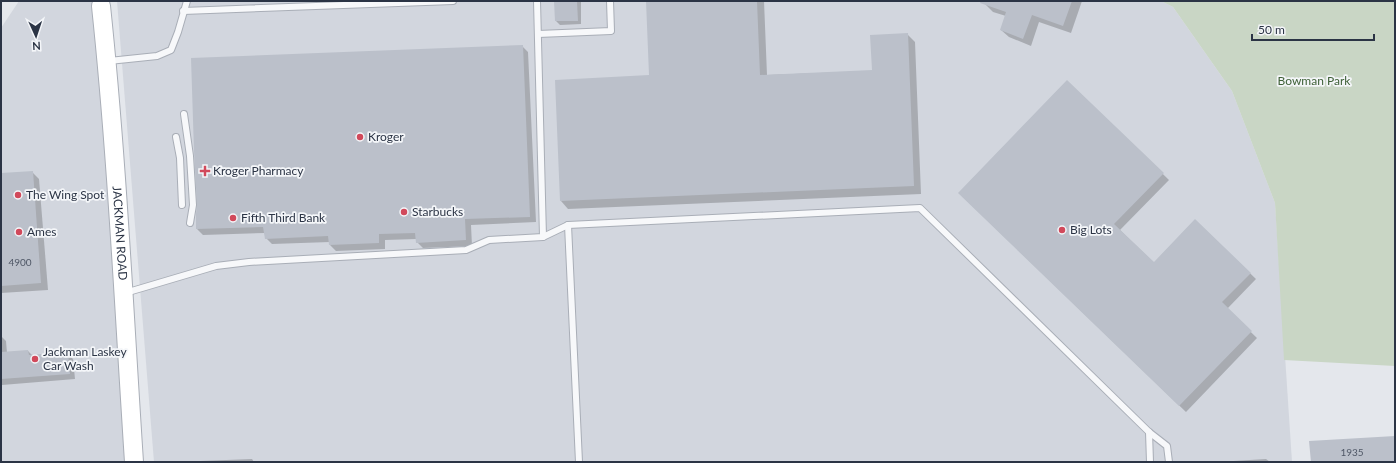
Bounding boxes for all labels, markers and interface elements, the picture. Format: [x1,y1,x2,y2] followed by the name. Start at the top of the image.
[16,16,56,56] north arrow
[1252,16,1374,42] scale bar
[1258,22,1285,37] text: 50 m
[32,40,41,53] text: N
[1278,73,1351,88] park label: Bowman Park
[368,129,404,144] place label: Kroger
[355,132,365,142] marker: Kroger
[213,163,304,178] place label: Kroger Pharmacy
[200,166,210,176] marker: Kroger Pharmacy
[110,185,131,281] street label: JACKMAN ROAD
[26,187,105,202] place label: The Wing Spot
[13,190,23,200] marker: The Wing Spot
[412,204,463,219] place label: Starbucks
[399,207,409,217] marker: Starbucks
[241,210,326,225] place label: Fifth Third Bank
[228,213,238,223] marker: Fifth Third Bank
[1070,222,1112,237] place label: Big Lots
[27,224,57,239] place label: Ames
[1057,225,1067,235] marker: Big Lots
[14,227,24,237] marker: Ames
[8,256,32,268] house number: 4900
[43,344,127,373] place label: Jackman Laskey Car Wash
[30,354,40,364] marker: Jackman Laskey Car Wash
[1340,446,1364,458] house number: 1935

